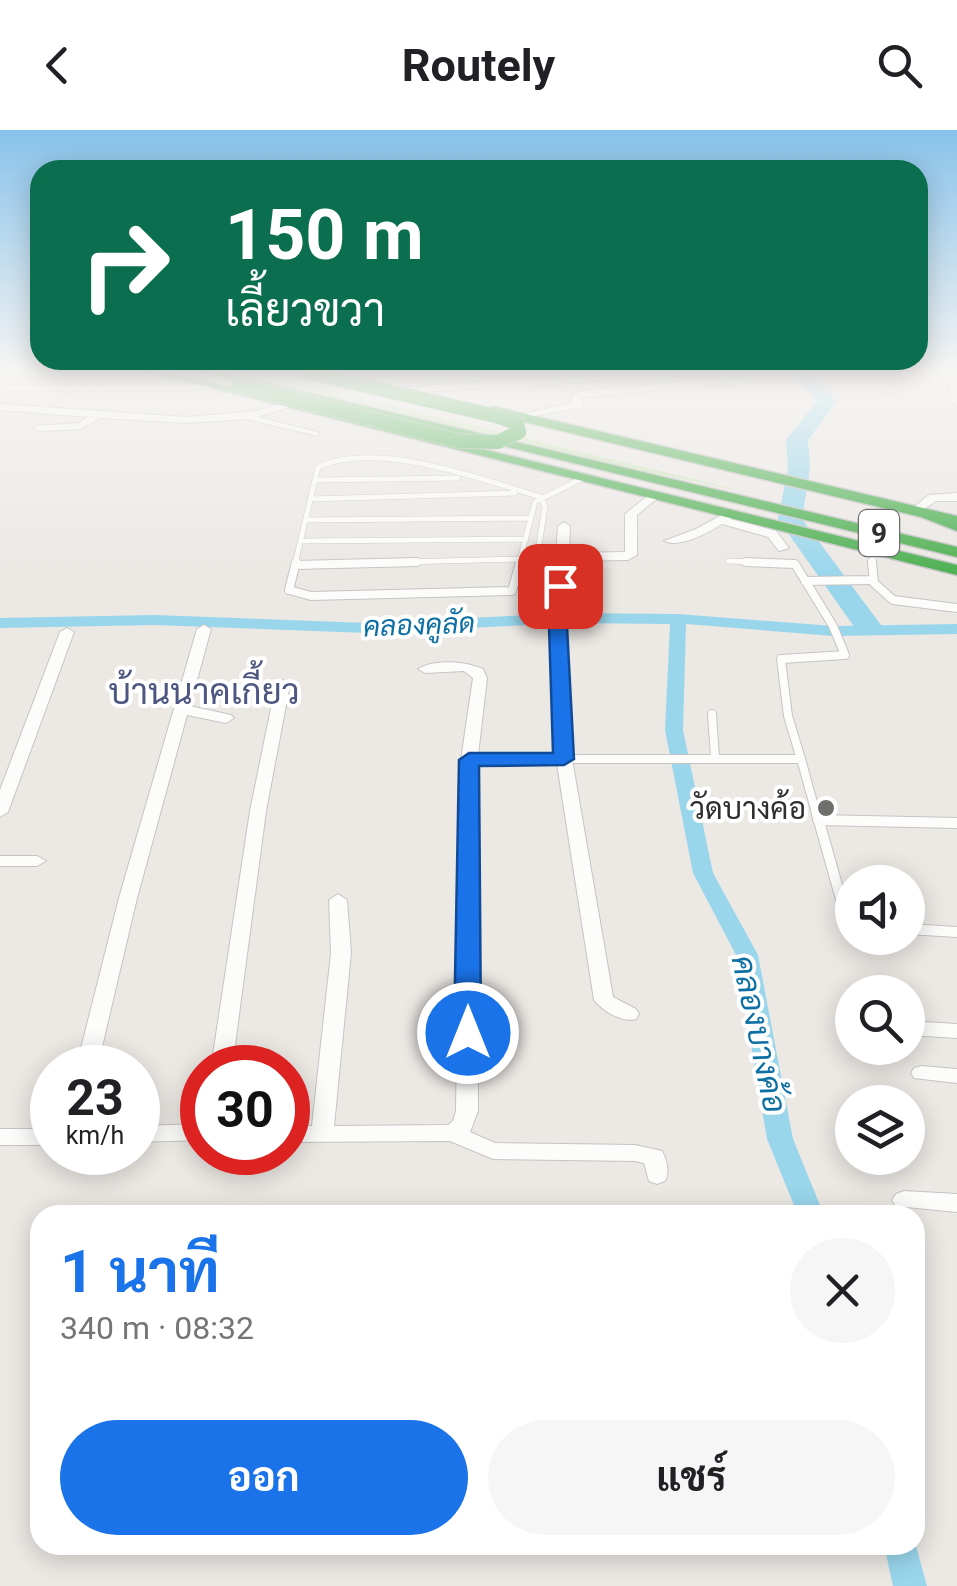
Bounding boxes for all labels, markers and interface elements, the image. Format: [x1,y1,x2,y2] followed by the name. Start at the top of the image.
[30,38,85,93] icon: back
[872,38,927,93] icon: search
[402,39,555,92] text: Routely
[225,194,424,276] text: 150 m
[60,200,190,330] icon: right
[225,284,385,337] text: เลี้ยวขวา
[859,510,899,556] road number: 9
[518,544,603,629] pin
[533,559,588,614] icon: arrive
[362,605,476,646] water label: คลองคูลัด
[108,659,300,713] district label: บ้านนาคเกี้ยว
[690,788,806,826] place label: วัดบางค้อ
[815,797,837,819] marker: วัดบางค้อ
[835,865,925,1175] map controls
[835,865,925,955] button: sound
[724,951,796,1116] water label: คลองบางค้อ
[835,975,925,1065] button: search
[416,981,520,1085] position arrow
[180,1045,310,1175] speed limit sign: 30
[66,1069,124,1127] text: 23
[835,1085,925,1175] button: layers
[66,1121,124,1150] text: km/h
[60,1236,220,1307] text: 1 นาที
[790,1238,895,1343] button: close
[60,1309,254,1347] text: 340 m · 08:32
[60,1420,468,1535] button: ออก
[488,1420,895,1535] button: แชร์

